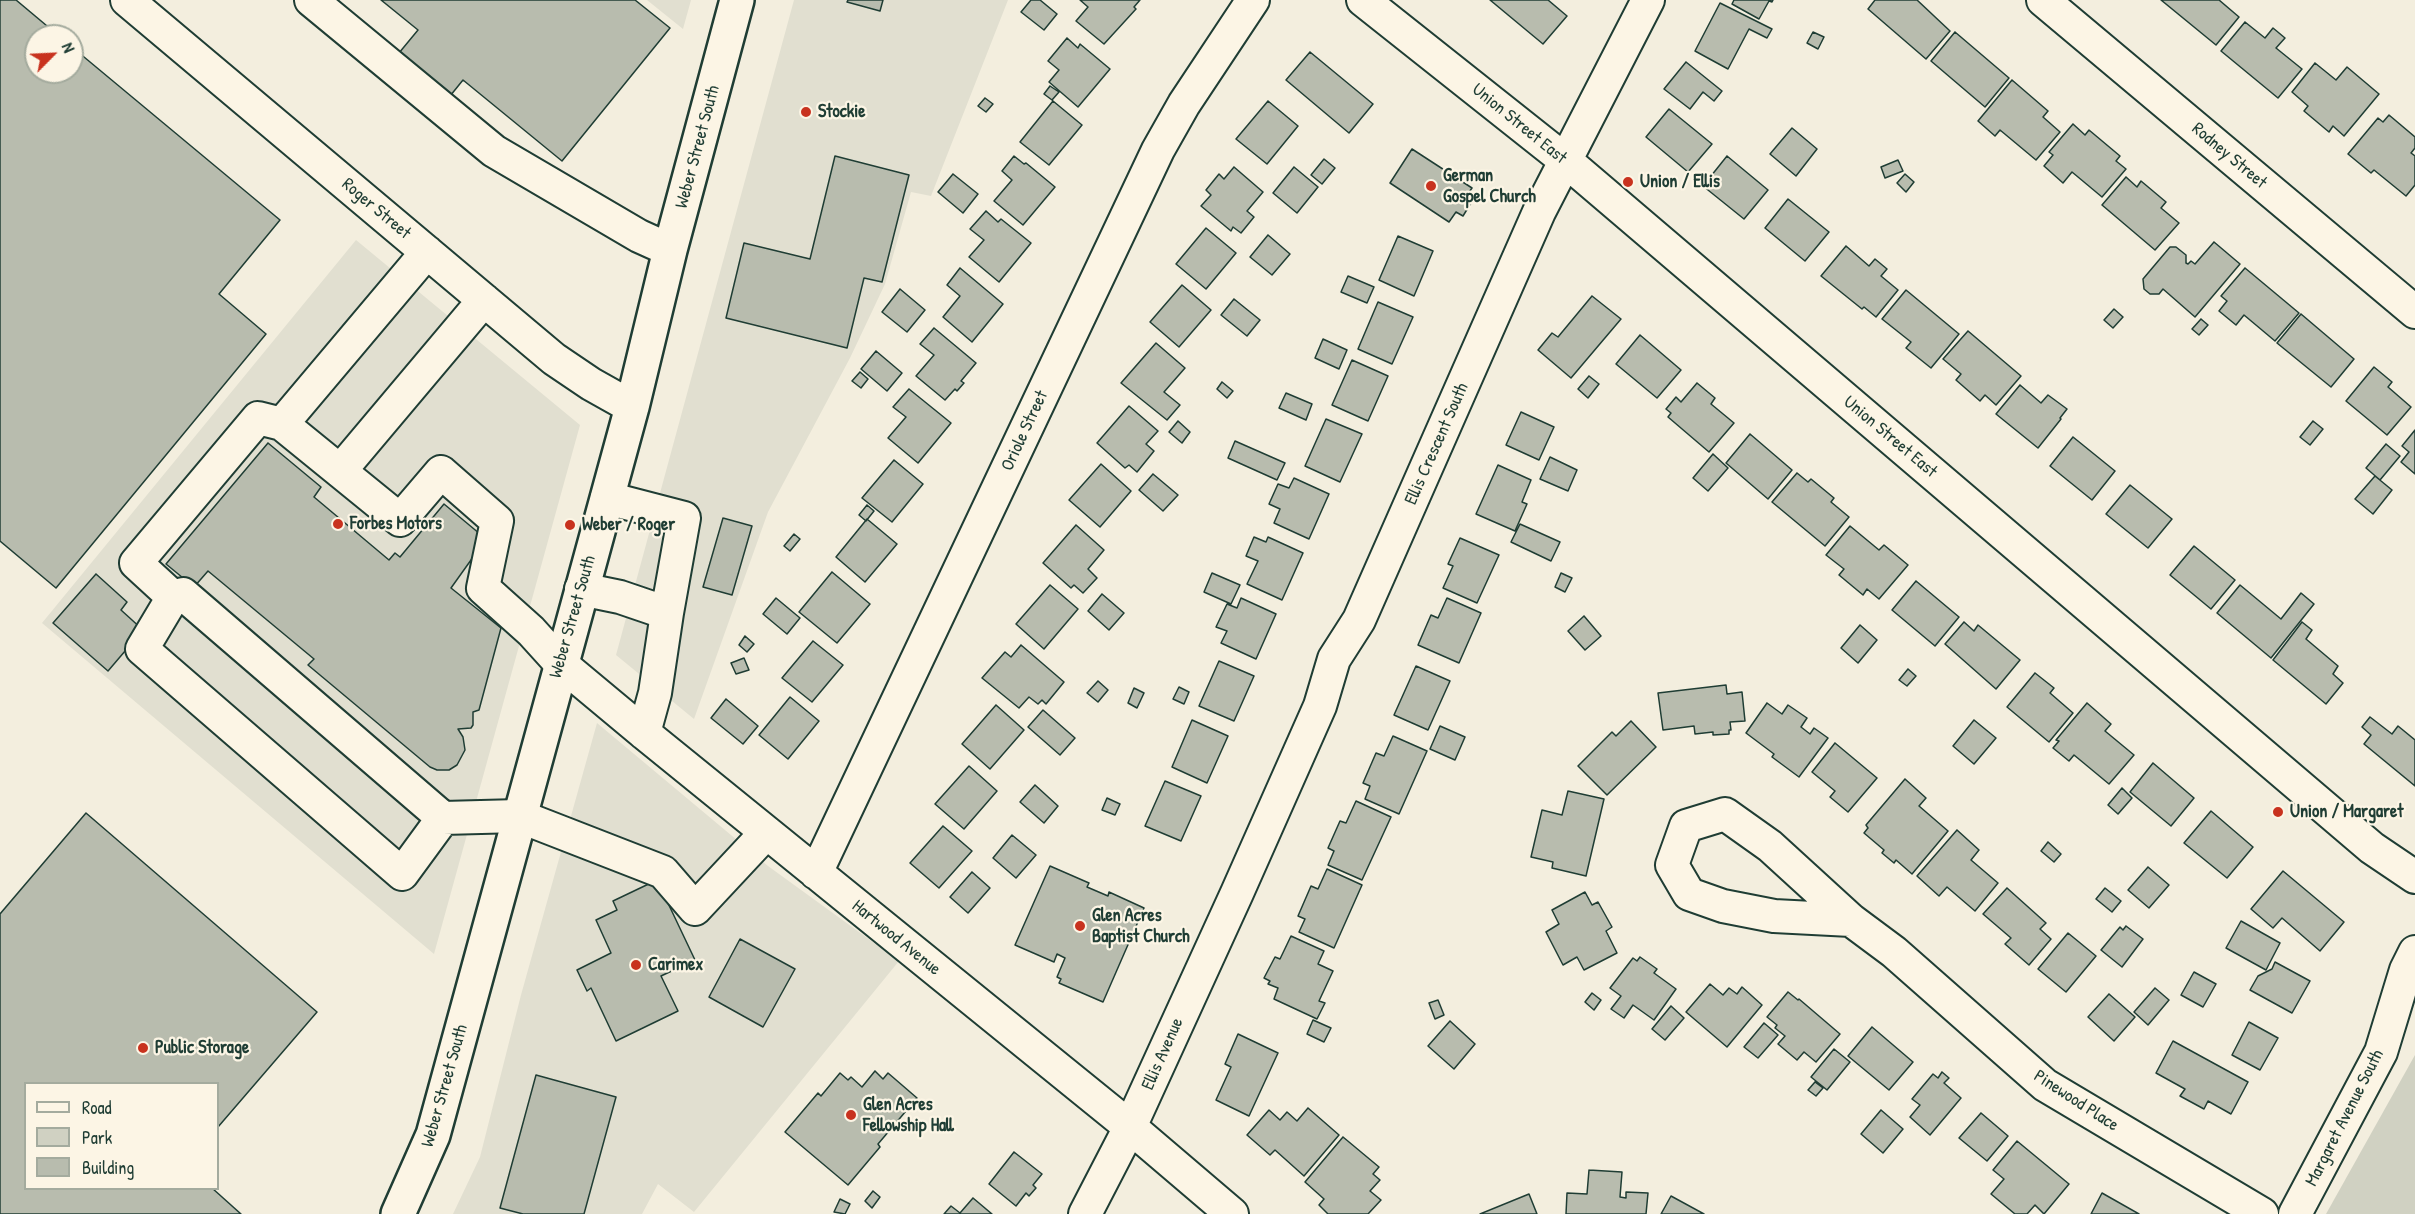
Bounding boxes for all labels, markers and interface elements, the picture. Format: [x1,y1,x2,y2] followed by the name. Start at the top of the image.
[24,24,84,84] north arrow
[57,39,80,56] text: N
[1467,79,1571,169] street label: Union Street East
[671,83,725,211] street label: Weber Street South
[818,101,865,123] place label: Stockie
[799,105,813,119] marker: Stockie
[2187,118,2271,194] street label: Rodney Street
[1443,165,1536,207] place label: German Gospel Church
[1640,171,1720,193] place label: Union / Ellis
[337,174,415,244] street label: Roger Street
[1621,175,1635,189] marker: Union / Ellis
[1424,179,1438,193] marker: German Gospel Church
[1401,380,1473,508] street label: Ellis Crescent South
[997,387,1053,475] street label: Oriole Street
[1839,392,1941,482] street label: Union Street East
[350,513,442,535] place label: Forbes Motors
[582,514,675,536] place label: Weber / Roger
[331,517,345,531] marker: Forbes Motors
[563,518,577,532] marker: Weber / Roger
[545,553,601,681] street label: Weber Street South
[2290,801,2403,823] place label: Union / Margaret
[2271,805,2285,819] marker: Union / Margaret
[847,896,945,980] street label: Hartwood Avenue
[1092,905,1189,948] place label: Glen Acres Baptist Church
[1073,919,1087,933] marker: Glen Acres Baptist Church
[648,954,703,976] place label: Carimex
[629,958,643,972] marker: Carimex
[1138,1015,1188,1093] street label: Ellis Avenue
[417,1022,473,1150] street label: Weber Street South
[155,1037,249,1059] place label: Public Storage
[136,1041,150,1055] marker: Public Storage
[2301,1046,2389,1190] street label: Margaret Avenue South
[2030,1066,2122,1136] street label: Pinewood Place
[24,1082,219,1190] legend
[863,1094,954,1136] place label: Glen Acres Fellowship Hall
[82,1095,112,1120] text: Road
[844,1108,858,1122] marker: Glen Acres Fellowship Hall
[82,1125,112,1150] text: Park
[82,1155,134,1180] text: Building

